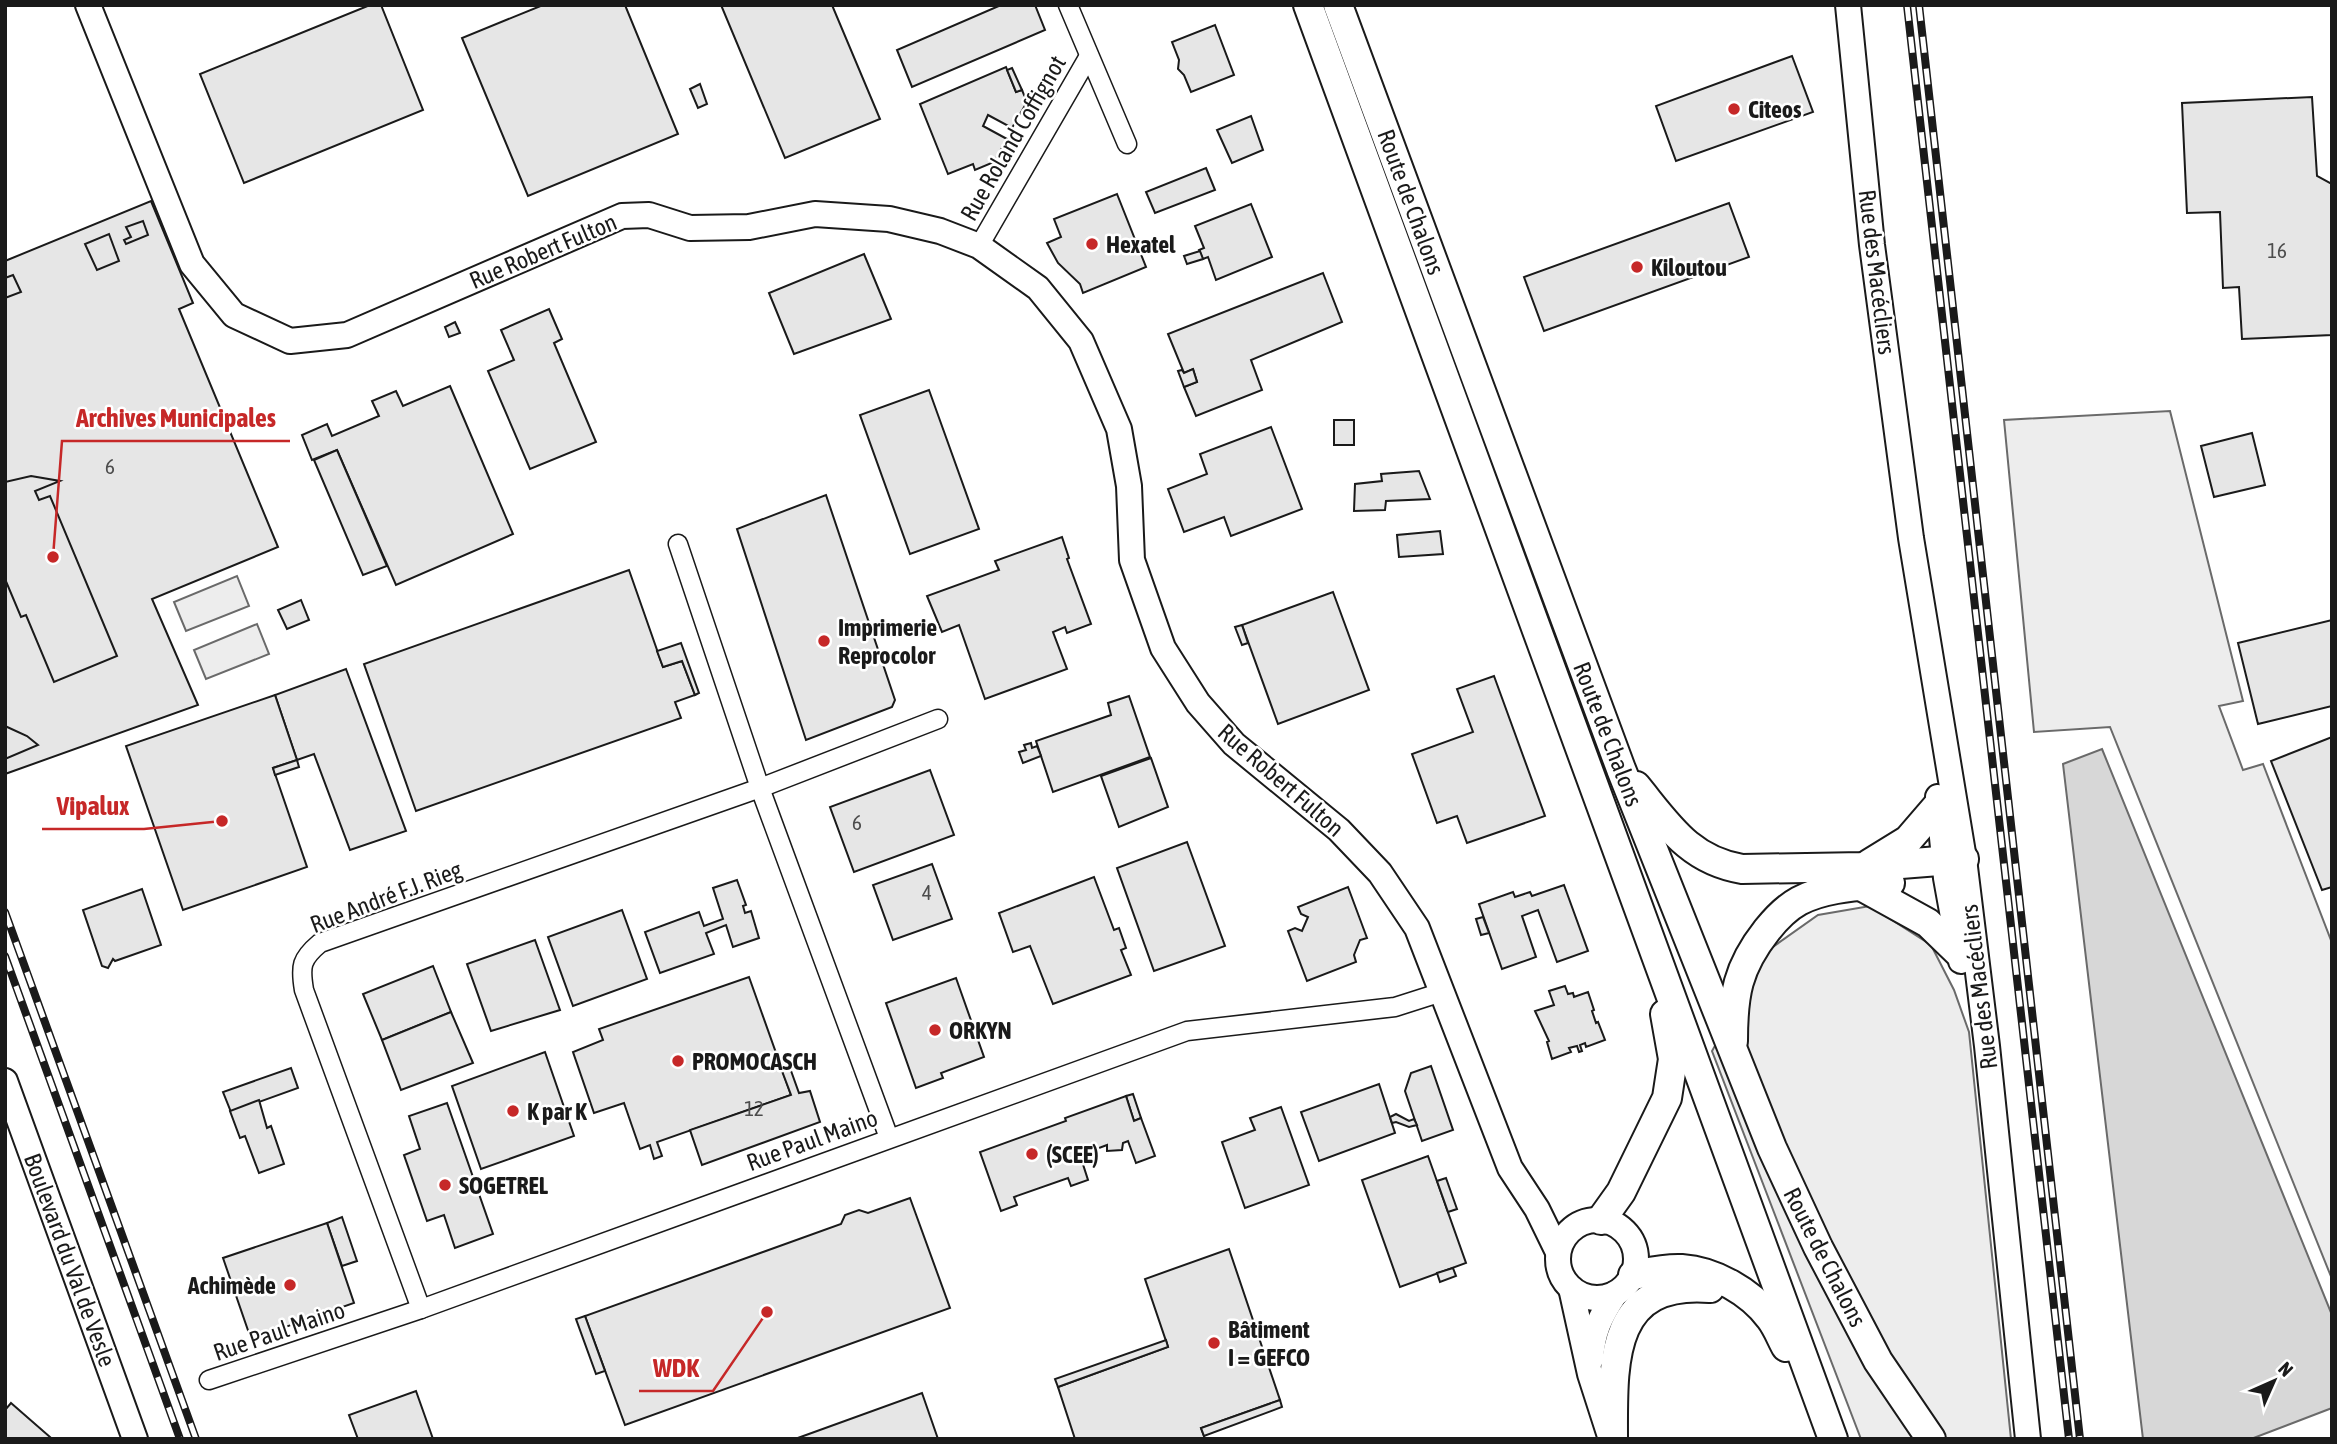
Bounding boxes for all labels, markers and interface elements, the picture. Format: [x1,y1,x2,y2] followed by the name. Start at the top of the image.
[955,51,1071,225] street label: Rue Roland Coffignot
[1748,96,1802,123] place label: Citeos
[1726,101,1742,117] marker: Citeos
[1372,126,1450,278] street label: Route de Chalons
[1853,188,1901,356] street label: Rue des Macécliers
[465,208,621,294] street label: Rue Robert Fulton
[1106,231,1176,258] place label: Hexatel
[1084,236,1100,252] marker: Hexatel
[2267,238,2287,262] house number: 16
[1651,254,1727,281] place label: Kiloutou
[1629,259,1645,275] marker: Kiloutou
[62,394,290,441] callout: Archives Municipales
[75,403,276,433] text: Archives Municipales
[105,454,115,478] house number: 6
[838,614,937,669] place label: Imprimerie Reprocolor
[816,633,832,649] marker: Imprimerie Reprocolor
[1568,658,1648,810] street label: Route de Chalons
[1213,718,1349,842] street label: Rue Robert Fulton
[42,782,144,829] callout: Vipalux
[55,791,130,821] text: Vipalux
[852,810,862,834] house number: 6
[306,855,466,938] street label: Rue André F.J. Rieg
[922,880,932,904] house number: 4
[1955,903,2003,1071] street label: Rue des Macécliers
[949,1017,1012,1044] place label: ORKYN
[927,1022,943,1038] marker: ORKYN
[692,1048,817,1075] place label: PROMOCASCH
[670,1053,686,1069] marker: PROMOCASCH
[744,1096,764,1120] house number: 12
[527,1098,587,1125] place label: K par K
[505,1103,521,1119] marker: K par K
[743,1104,881,1176] street label: Rue Paul Maino
[1046,1141,1099,1168] place label: (SCEE)
[1024,1146,1040,1162] marker: (SCEE)
[19,1150,121,1370] street label: Boulevard du Val de Vesle
[459,1172,549,1199] place label: SOGETREL
[437,1177,453,1193] marker: SOGETREL
[1778,1183,1872,1331] street label: Route de Chalons
[187,1272,276,1299] place label: Achimède
[282,1277,298,1293] marker: Achimède
[210,1296,348,1366] street label: Rue Paul Maino
[1228,1316,1310,1371] place label: Bâtiment I = GEFCO
[1206,1335,1222,1351] marker: Bâtiment I = GEFCO
[639,1344,713,1391] callout: WDK
[2239,1346,2309,1416] north arrow
[652,1353,699,1383] text: WDK
[2274,1357,2298,1381] text: N

